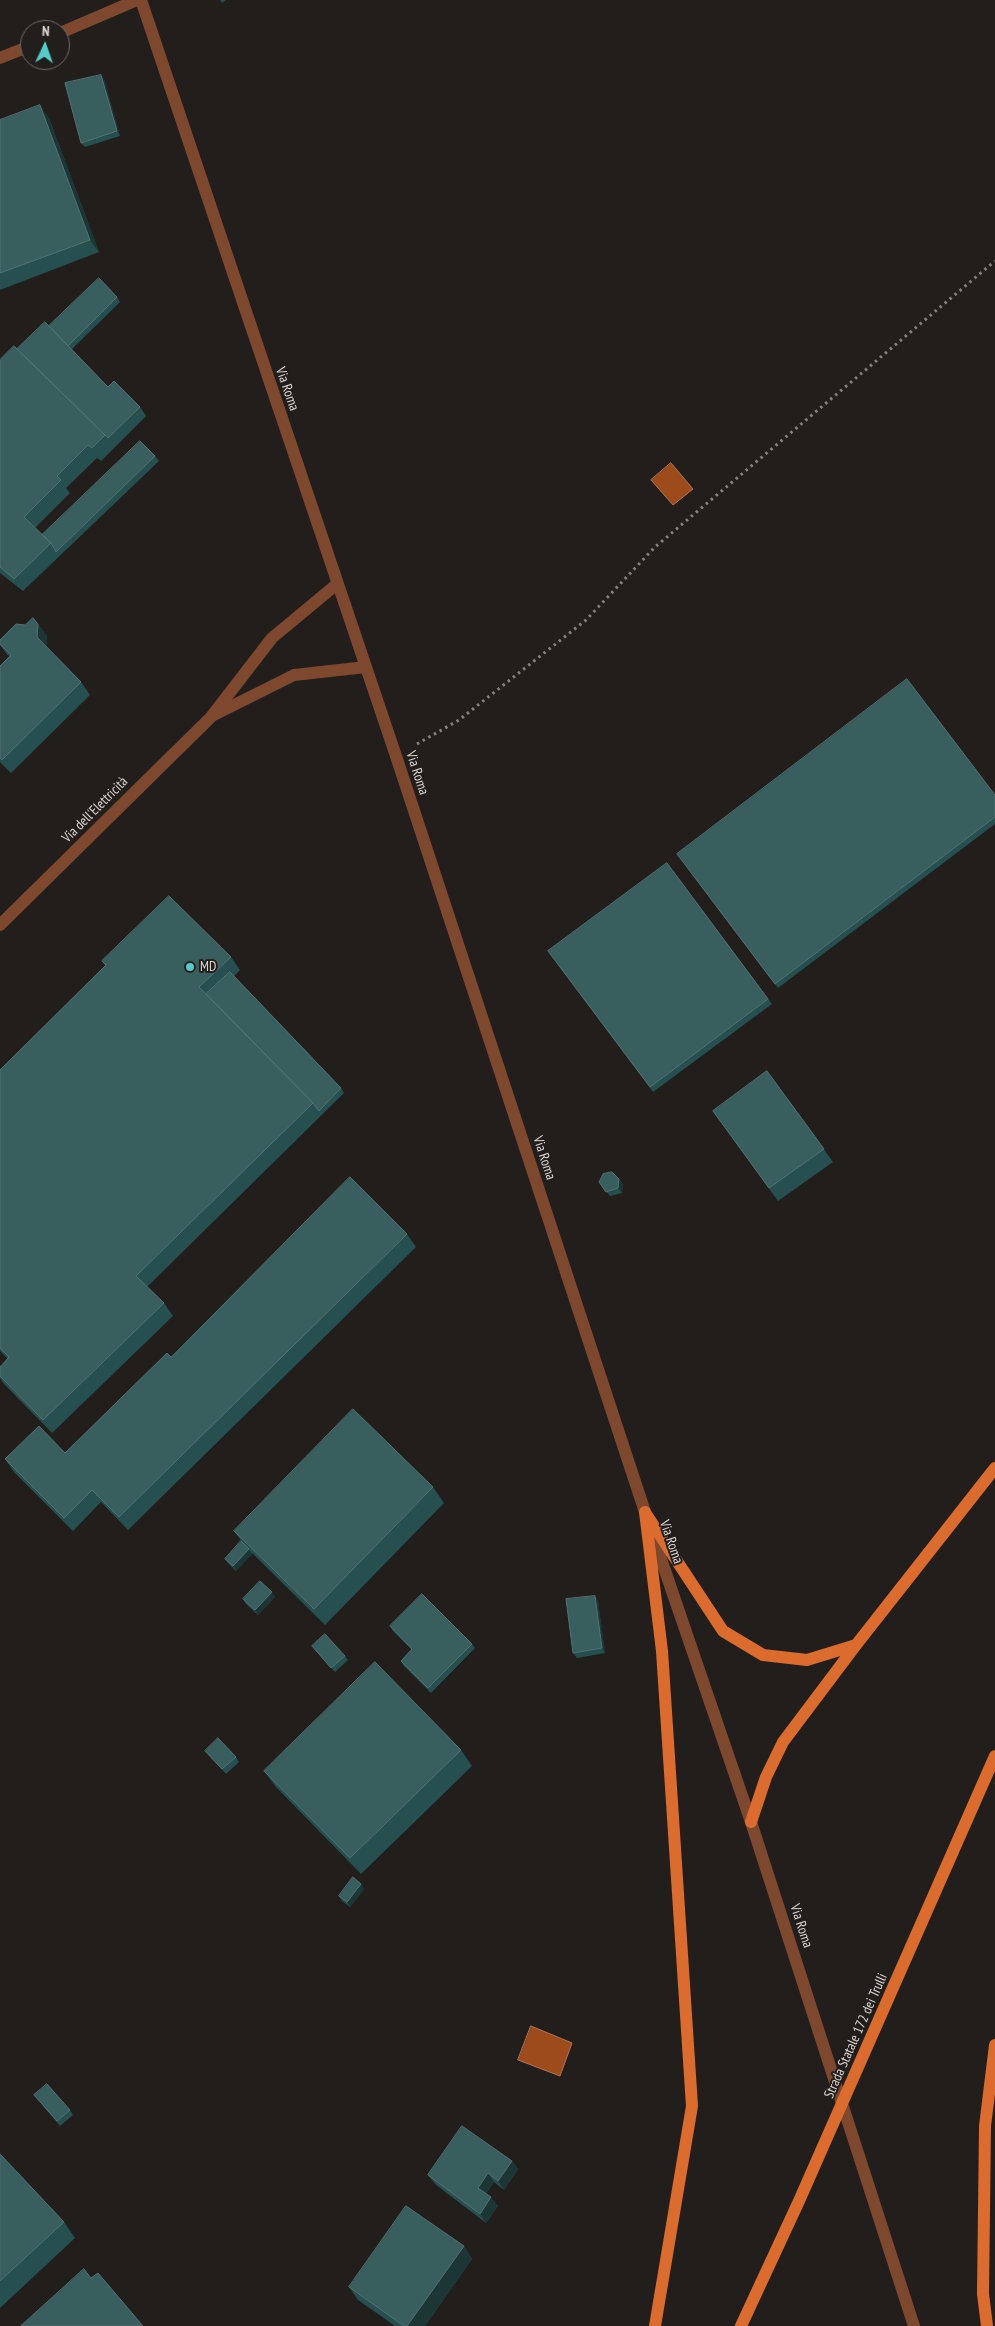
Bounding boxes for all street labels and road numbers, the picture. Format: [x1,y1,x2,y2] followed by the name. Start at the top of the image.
[272,365,302,413] street label: Via Roma
[402,749,432,797] street label: Via Roma
[59,774,131,846] street label: Via dell'Elettricità
[529,1134,559,1182] street label: Via Roma
[656,1518,686,1566] street label: Via Roma
[786,1902,816,1950] street label: Via Roma
[821,1971,891,2101] street label: Strada Statale 172 dei Trulli

